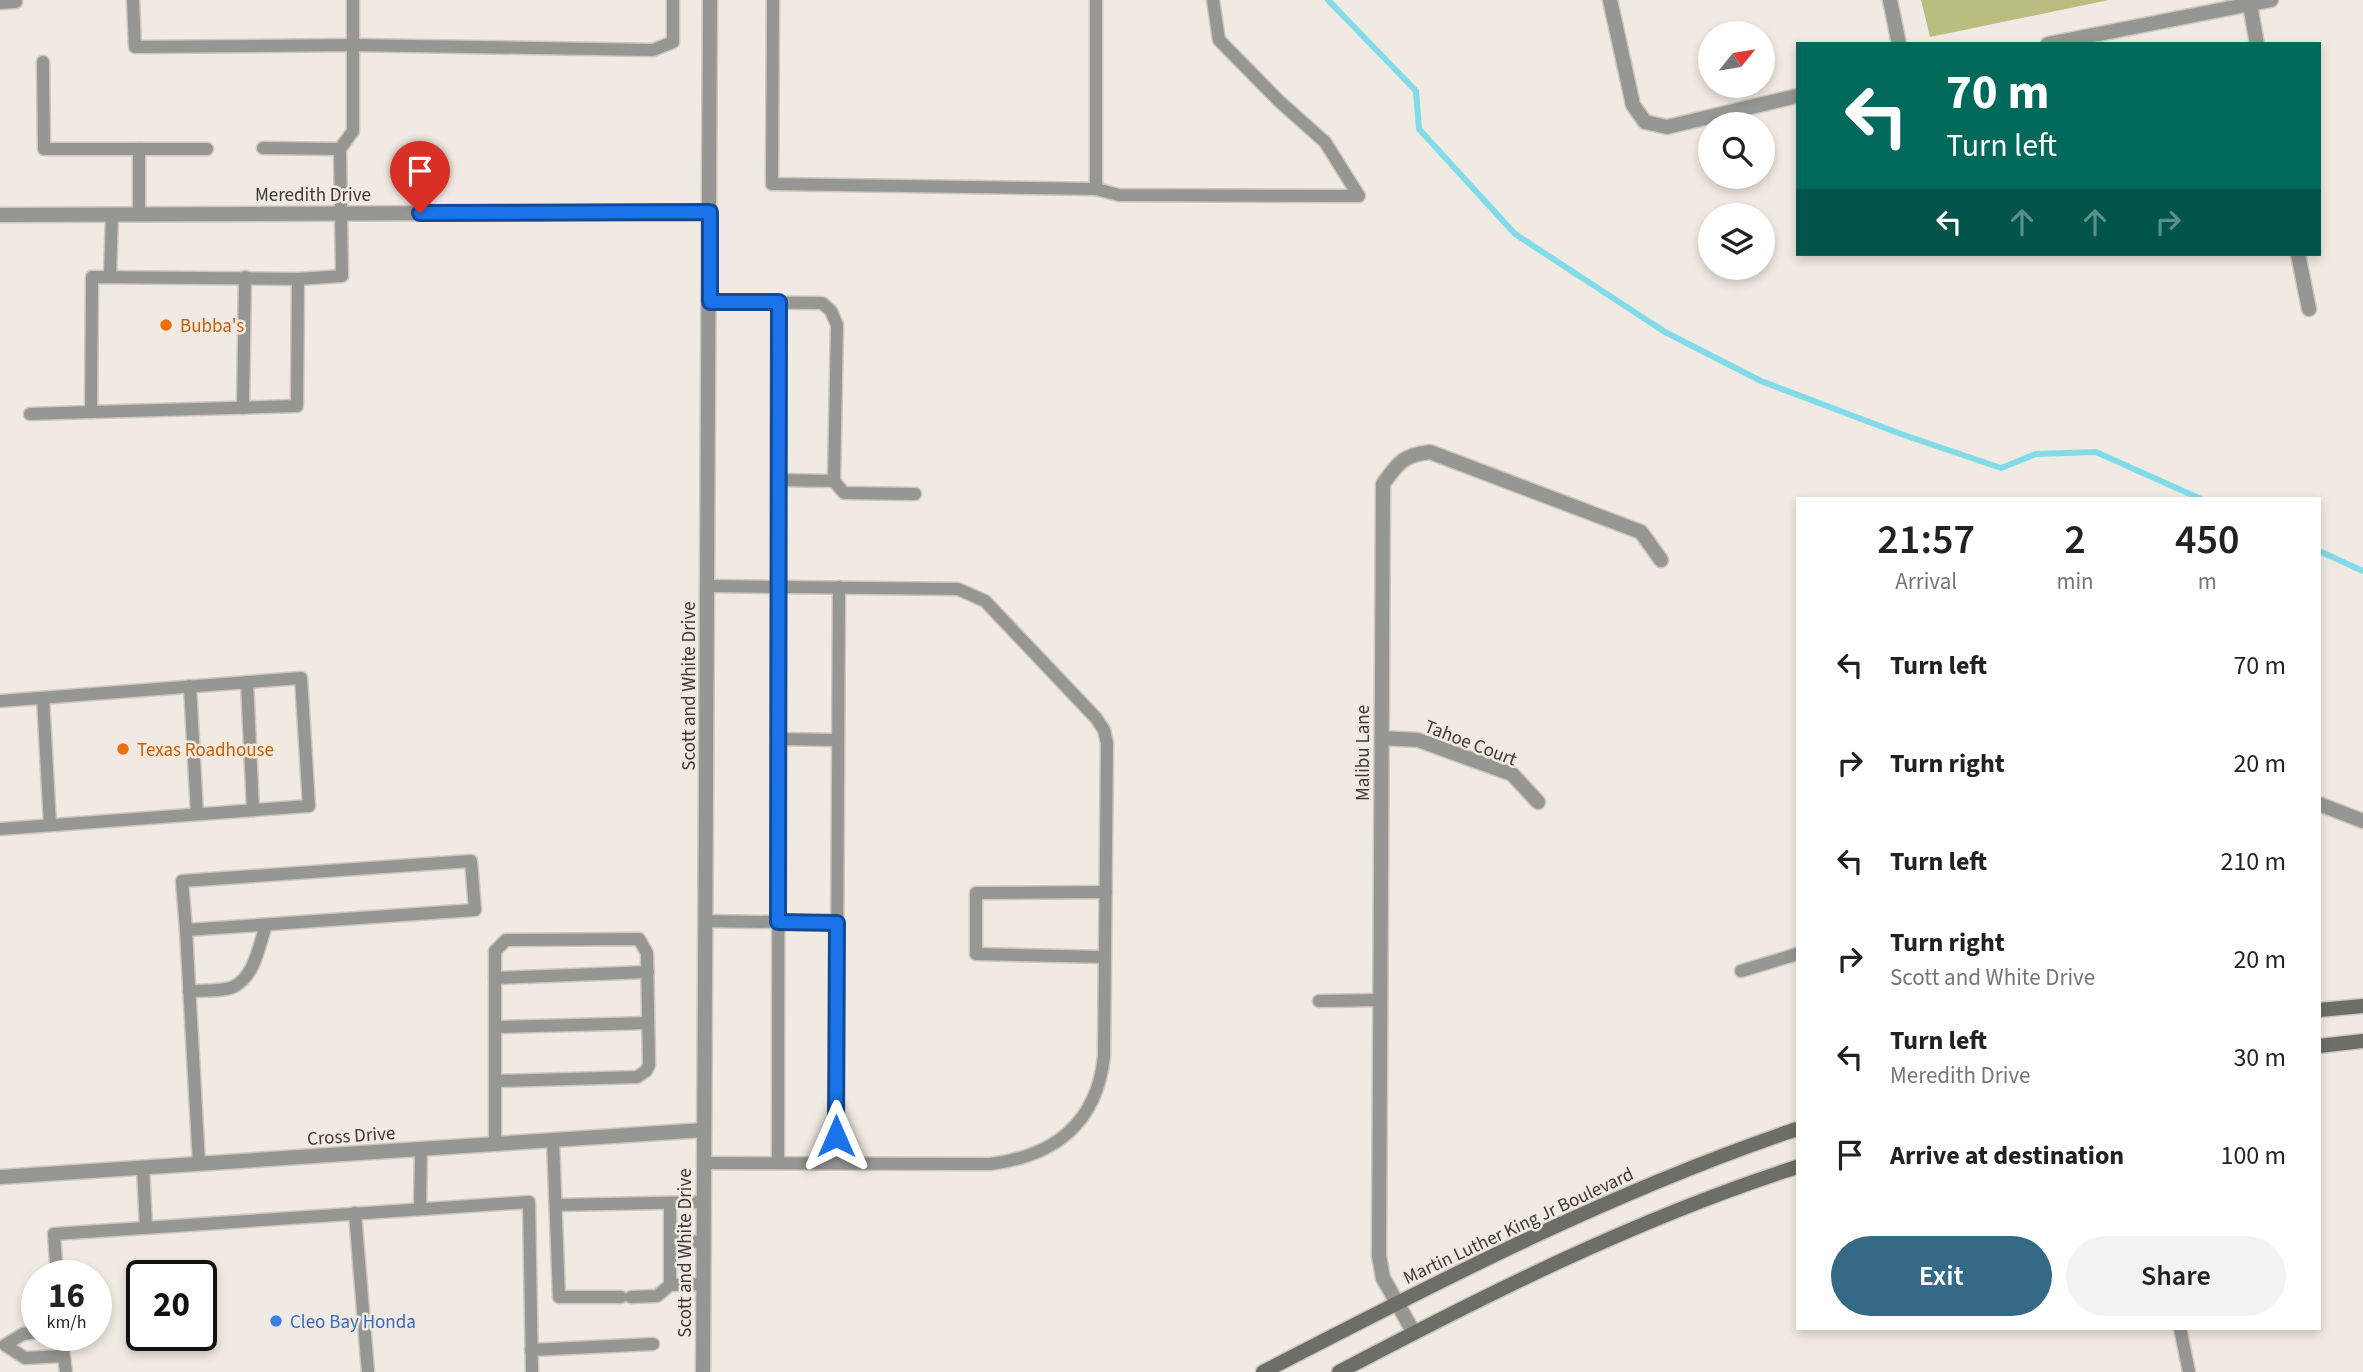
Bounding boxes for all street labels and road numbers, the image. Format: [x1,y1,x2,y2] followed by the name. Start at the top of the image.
[255,182,371,209] street label: Meredith Drive
[676,601,703,771] street label: Scott and White Drive
[1350,705,1377,801] street label: Malibu Lane
[1420,713,1521,774] street label: Tahoe Court
[306,1120,396,1153] street label: Cross Drive
[1399,1161,1638,1292] street label: Martin Luther King Jr Boulevard
[672,1168,699,1338] street label: Scott and White Drive

